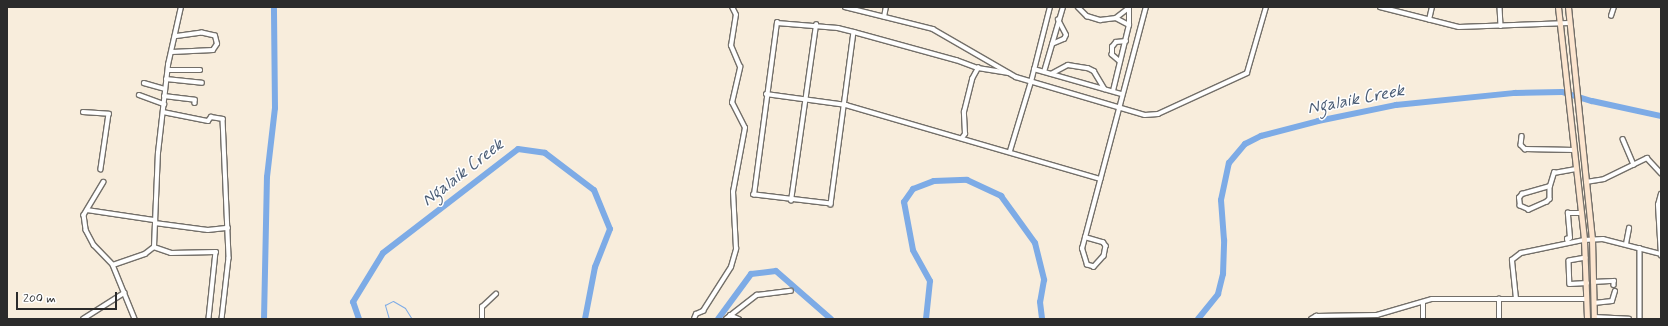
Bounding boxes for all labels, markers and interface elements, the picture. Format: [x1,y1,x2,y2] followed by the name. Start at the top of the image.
[1305,81,1407,119] water label: Ngalaik Creek
[418,134,508,212] water label: Ngalaik Creek
[18,284,119,310] scale bar
[23,291,56,307] text: 200 m

